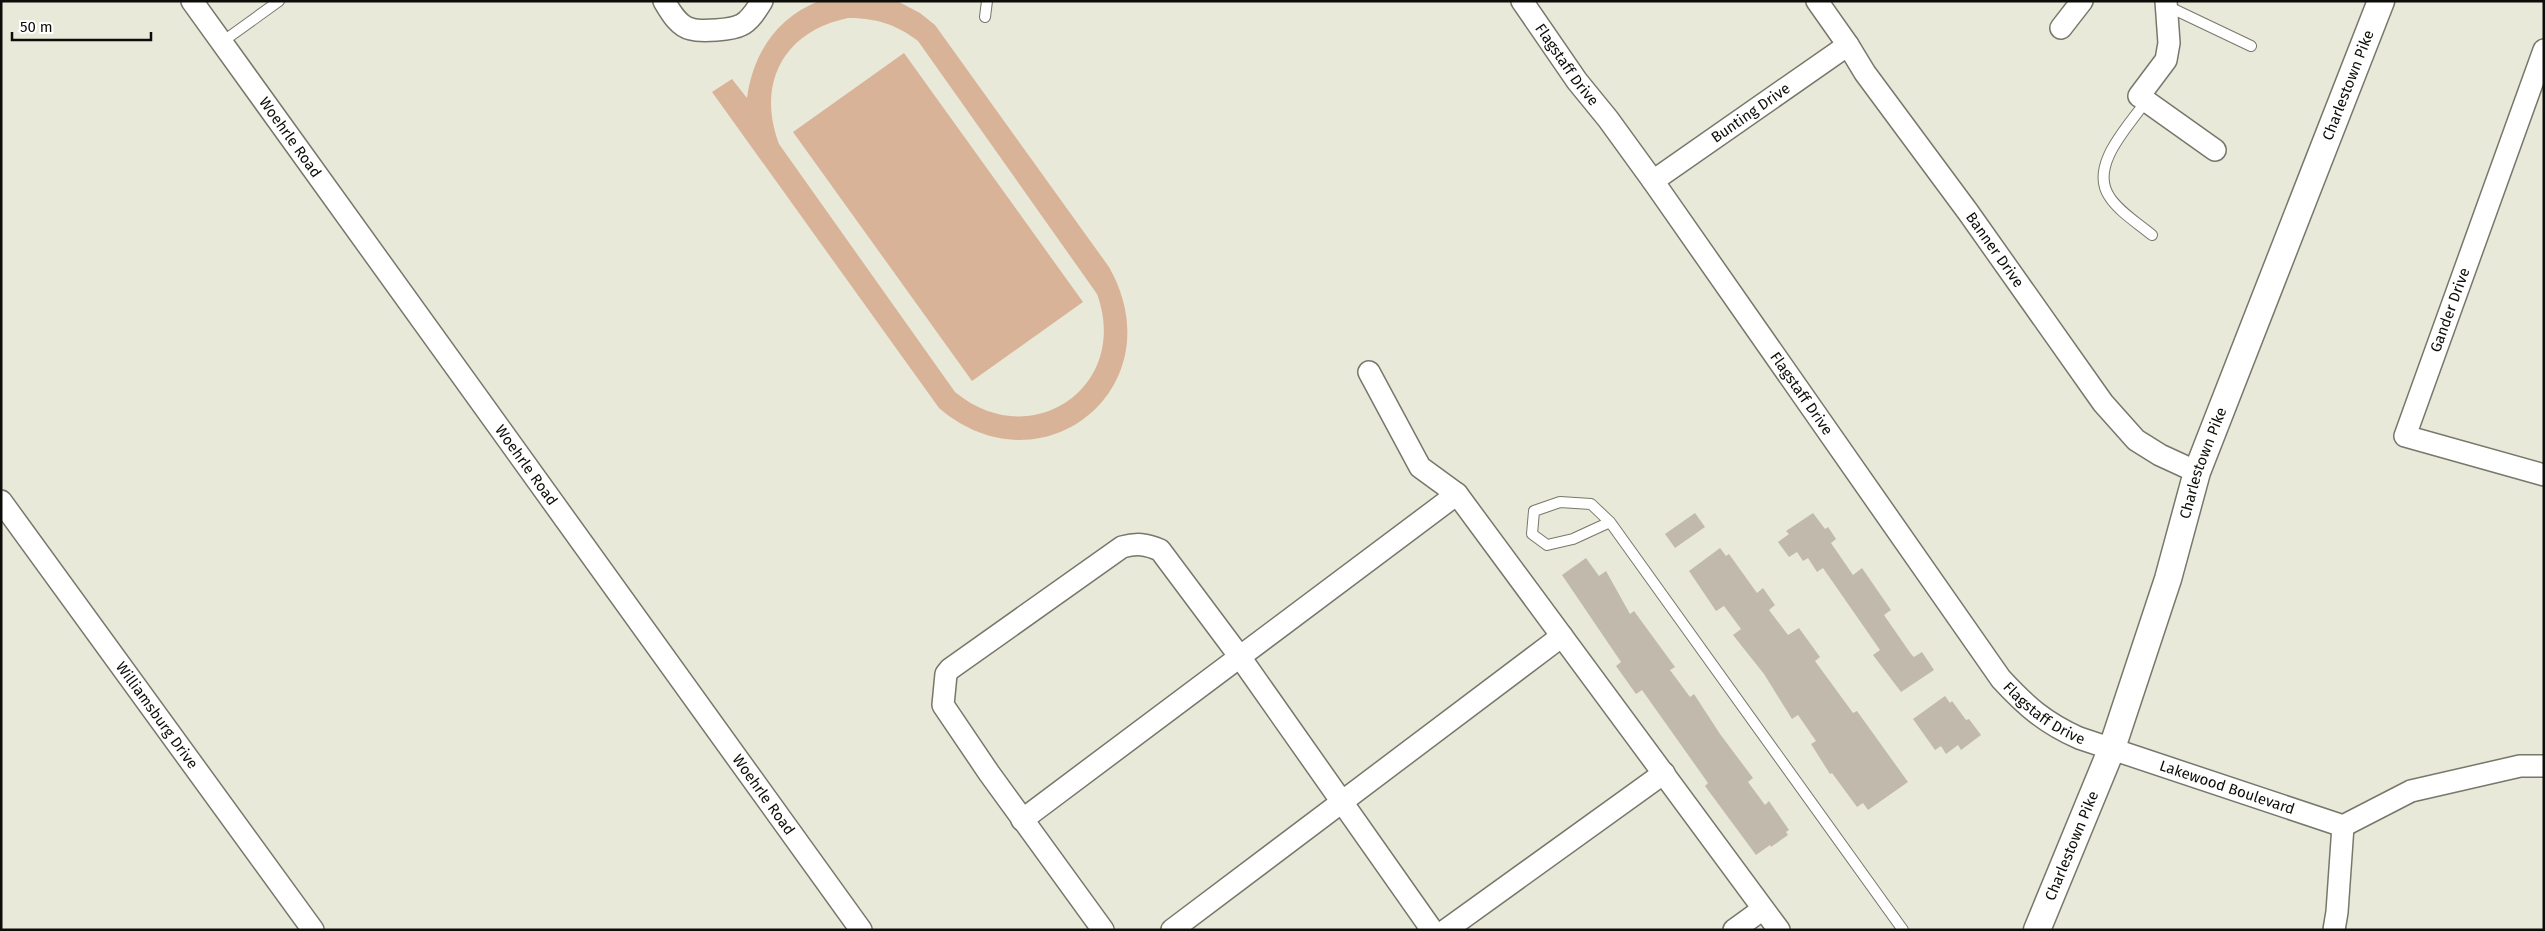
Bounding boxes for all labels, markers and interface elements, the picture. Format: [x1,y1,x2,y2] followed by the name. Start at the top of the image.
[12,10,151,42] scale bar
[20,18,53,36] text: 50 m
[1531,20,1603,109] street label: Flagstaff Drive
[2318,28,2378,143] street label: Charlestown Pike
[1708,79,1794,147] street label: Bunting Drive
[255,94,325,181] street label: Woehrle Road
[1962,209,2028,291] street label: Banner Drive
[2426,265,2474,355] street label: Gander Drive
[1766,349,1837,438] street label: Flagstaff Drive
[2176,405,2230,521] street label: Charlestown Pike
[491,421,561,509] street label: Woehrle Road
[112,658,202,772] street label: Williamsburg Drive
[1999,678,2087,748] street label: Flagstaff Drive
[728,751,799,838] street label: Woehrle Road
[2157,757,2297,818] street label: Lakewood Boulevard
[2041,788,2102,903] street label: Charlestown Pike

